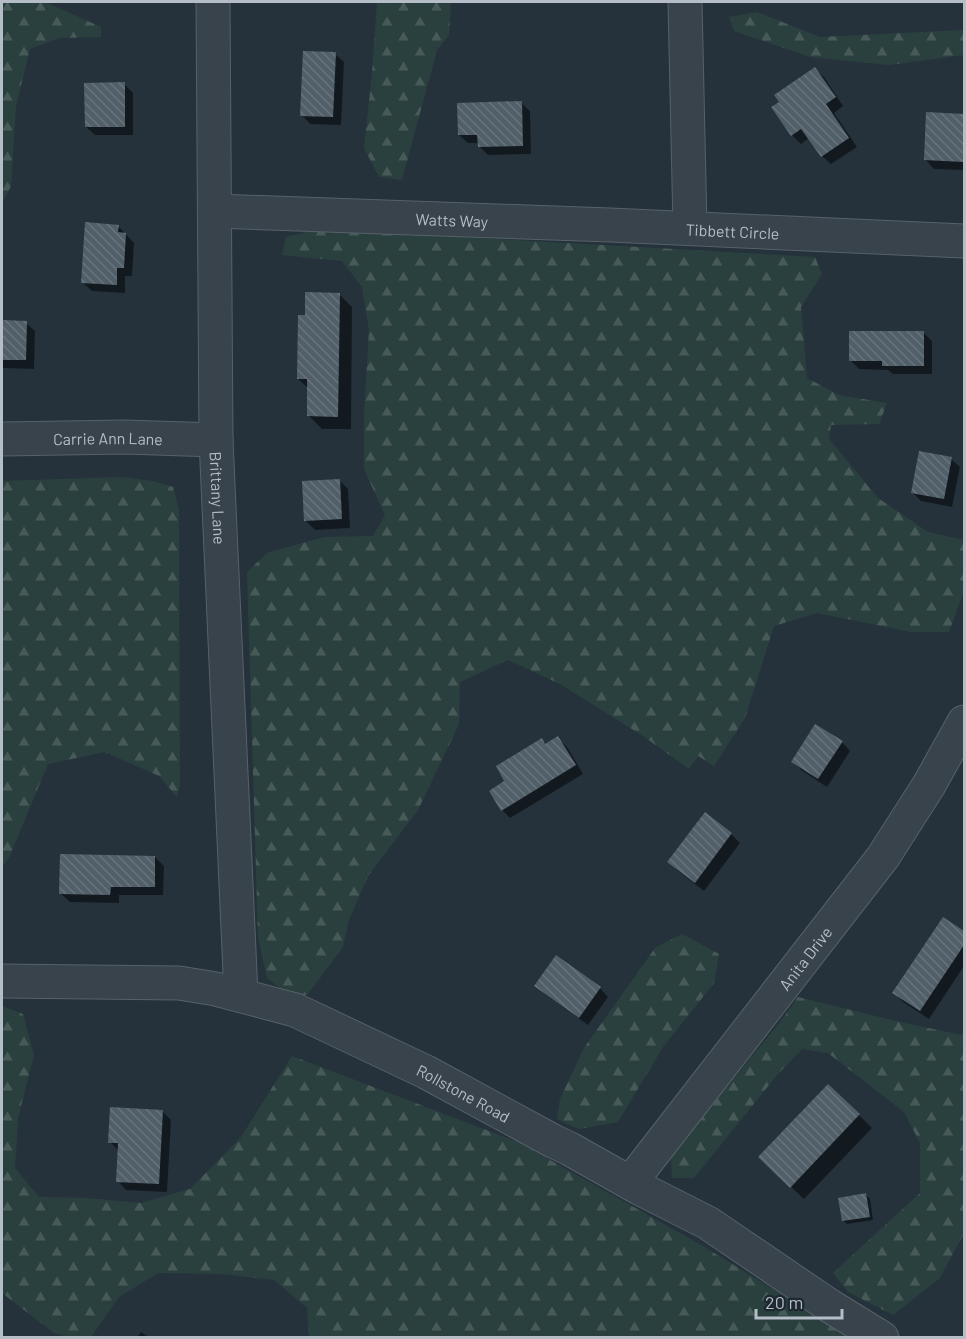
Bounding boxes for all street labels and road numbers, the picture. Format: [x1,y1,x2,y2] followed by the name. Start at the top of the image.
[415,209,489,230] street label: Watts Way
[685,219,780,242] street label: Tibbett Circle
[53,427,163,448] street label: Carrie Ann Lane
[207,451,230,545] street label: Brittany Lane
[774,922,835,993] street label: Anita Drive
[414,1060,514,1126] street label: Rollstone Road

